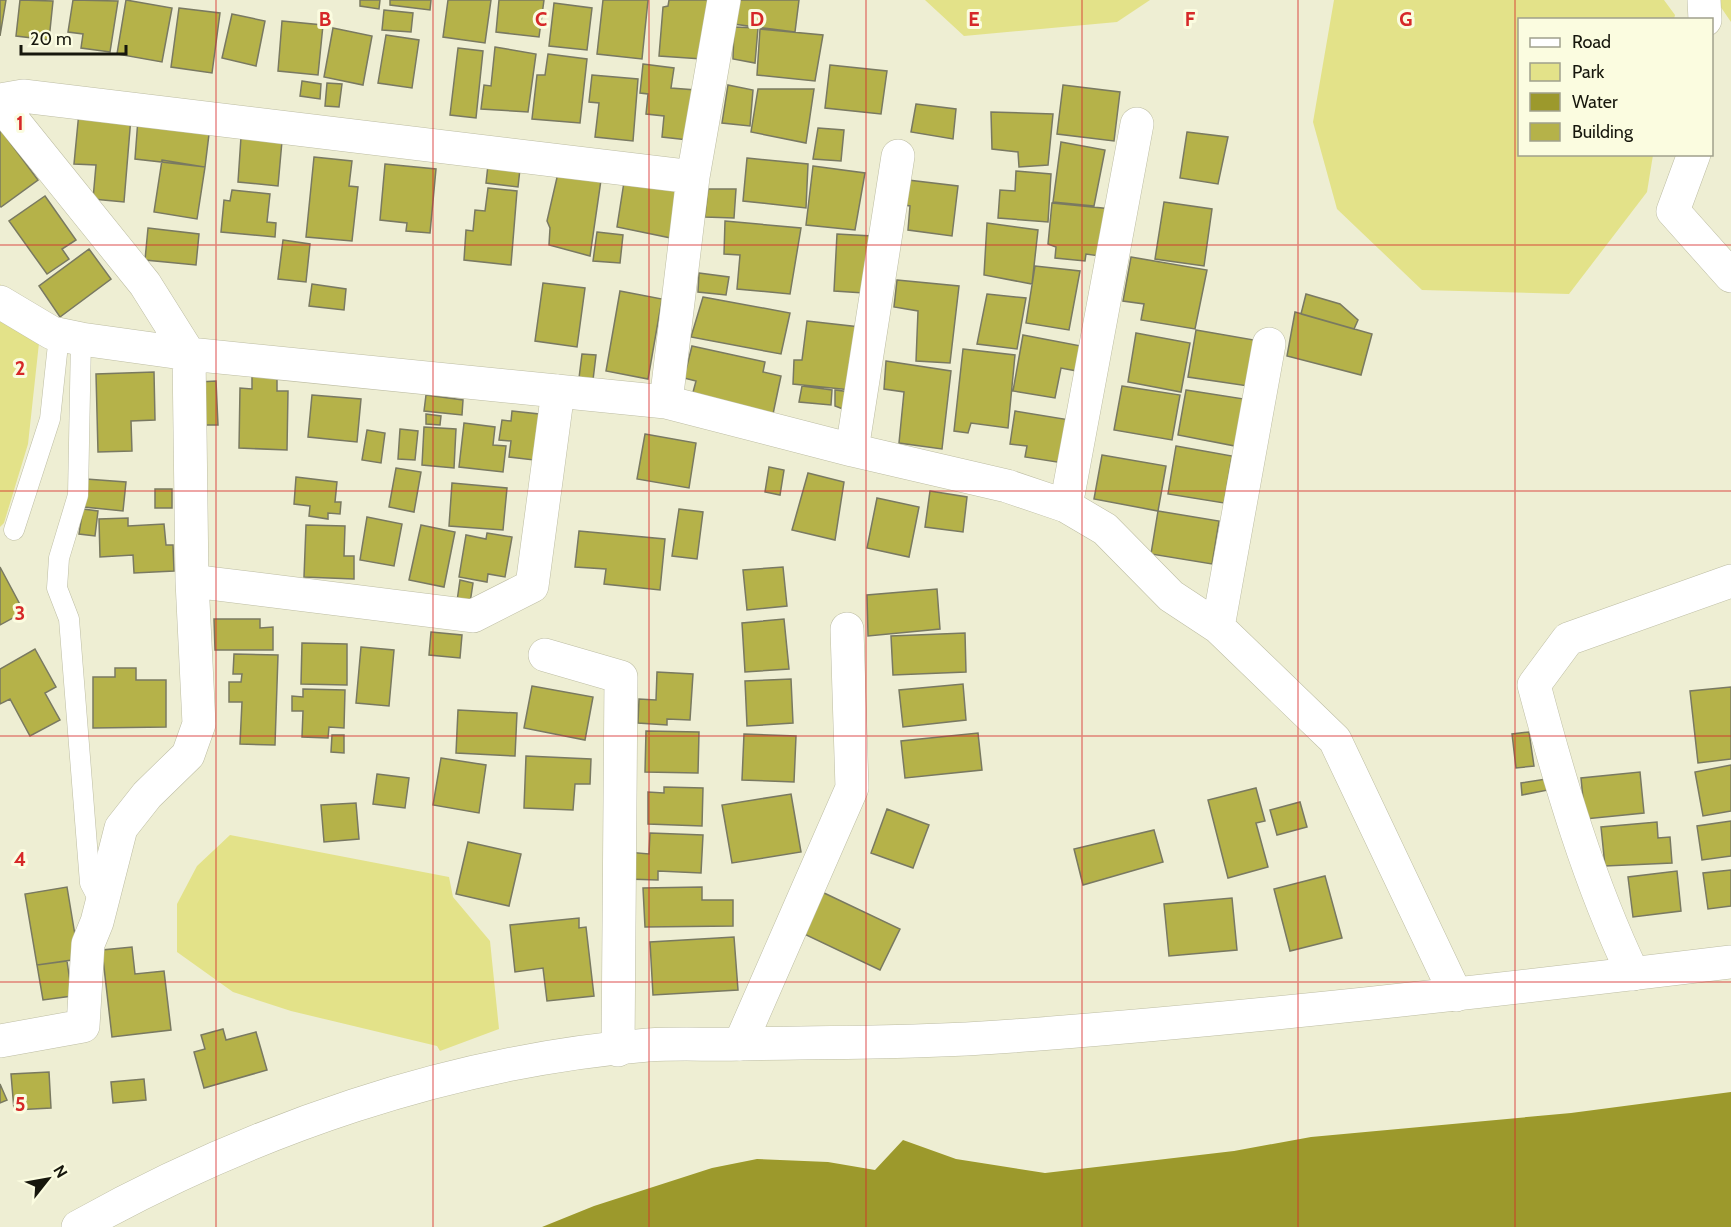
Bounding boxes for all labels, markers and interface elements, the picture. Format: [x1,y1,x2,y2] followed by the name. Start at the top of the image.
[319,7,331,31] text: B
[535,7,547,31] text: C
[750,7,764,31] text: D
[968,7,980,31] text: E
[1185,7,1196,31] text: F
[1399,7,1413,31] text: G
[21,18,126,56] scale bar
[1518,18,1713,156] legend
[30,28,72,50] text: 20 m
[1572,31,1611,53] text: Road
[1572,61,1605,83] text: Park
[1572,91,1618,113] text: Water
[16,111,24,135] text: 1
[1572,121,1634,143] text: Building
[15,356,25,380] text: 2
[15,601,25,625] text: 3
[14,847,26,871] text: 4
[15,1092,25,1116] text: 5
[18,1149,78,1209] north arrow
[49,1162,71,1181] text: N

